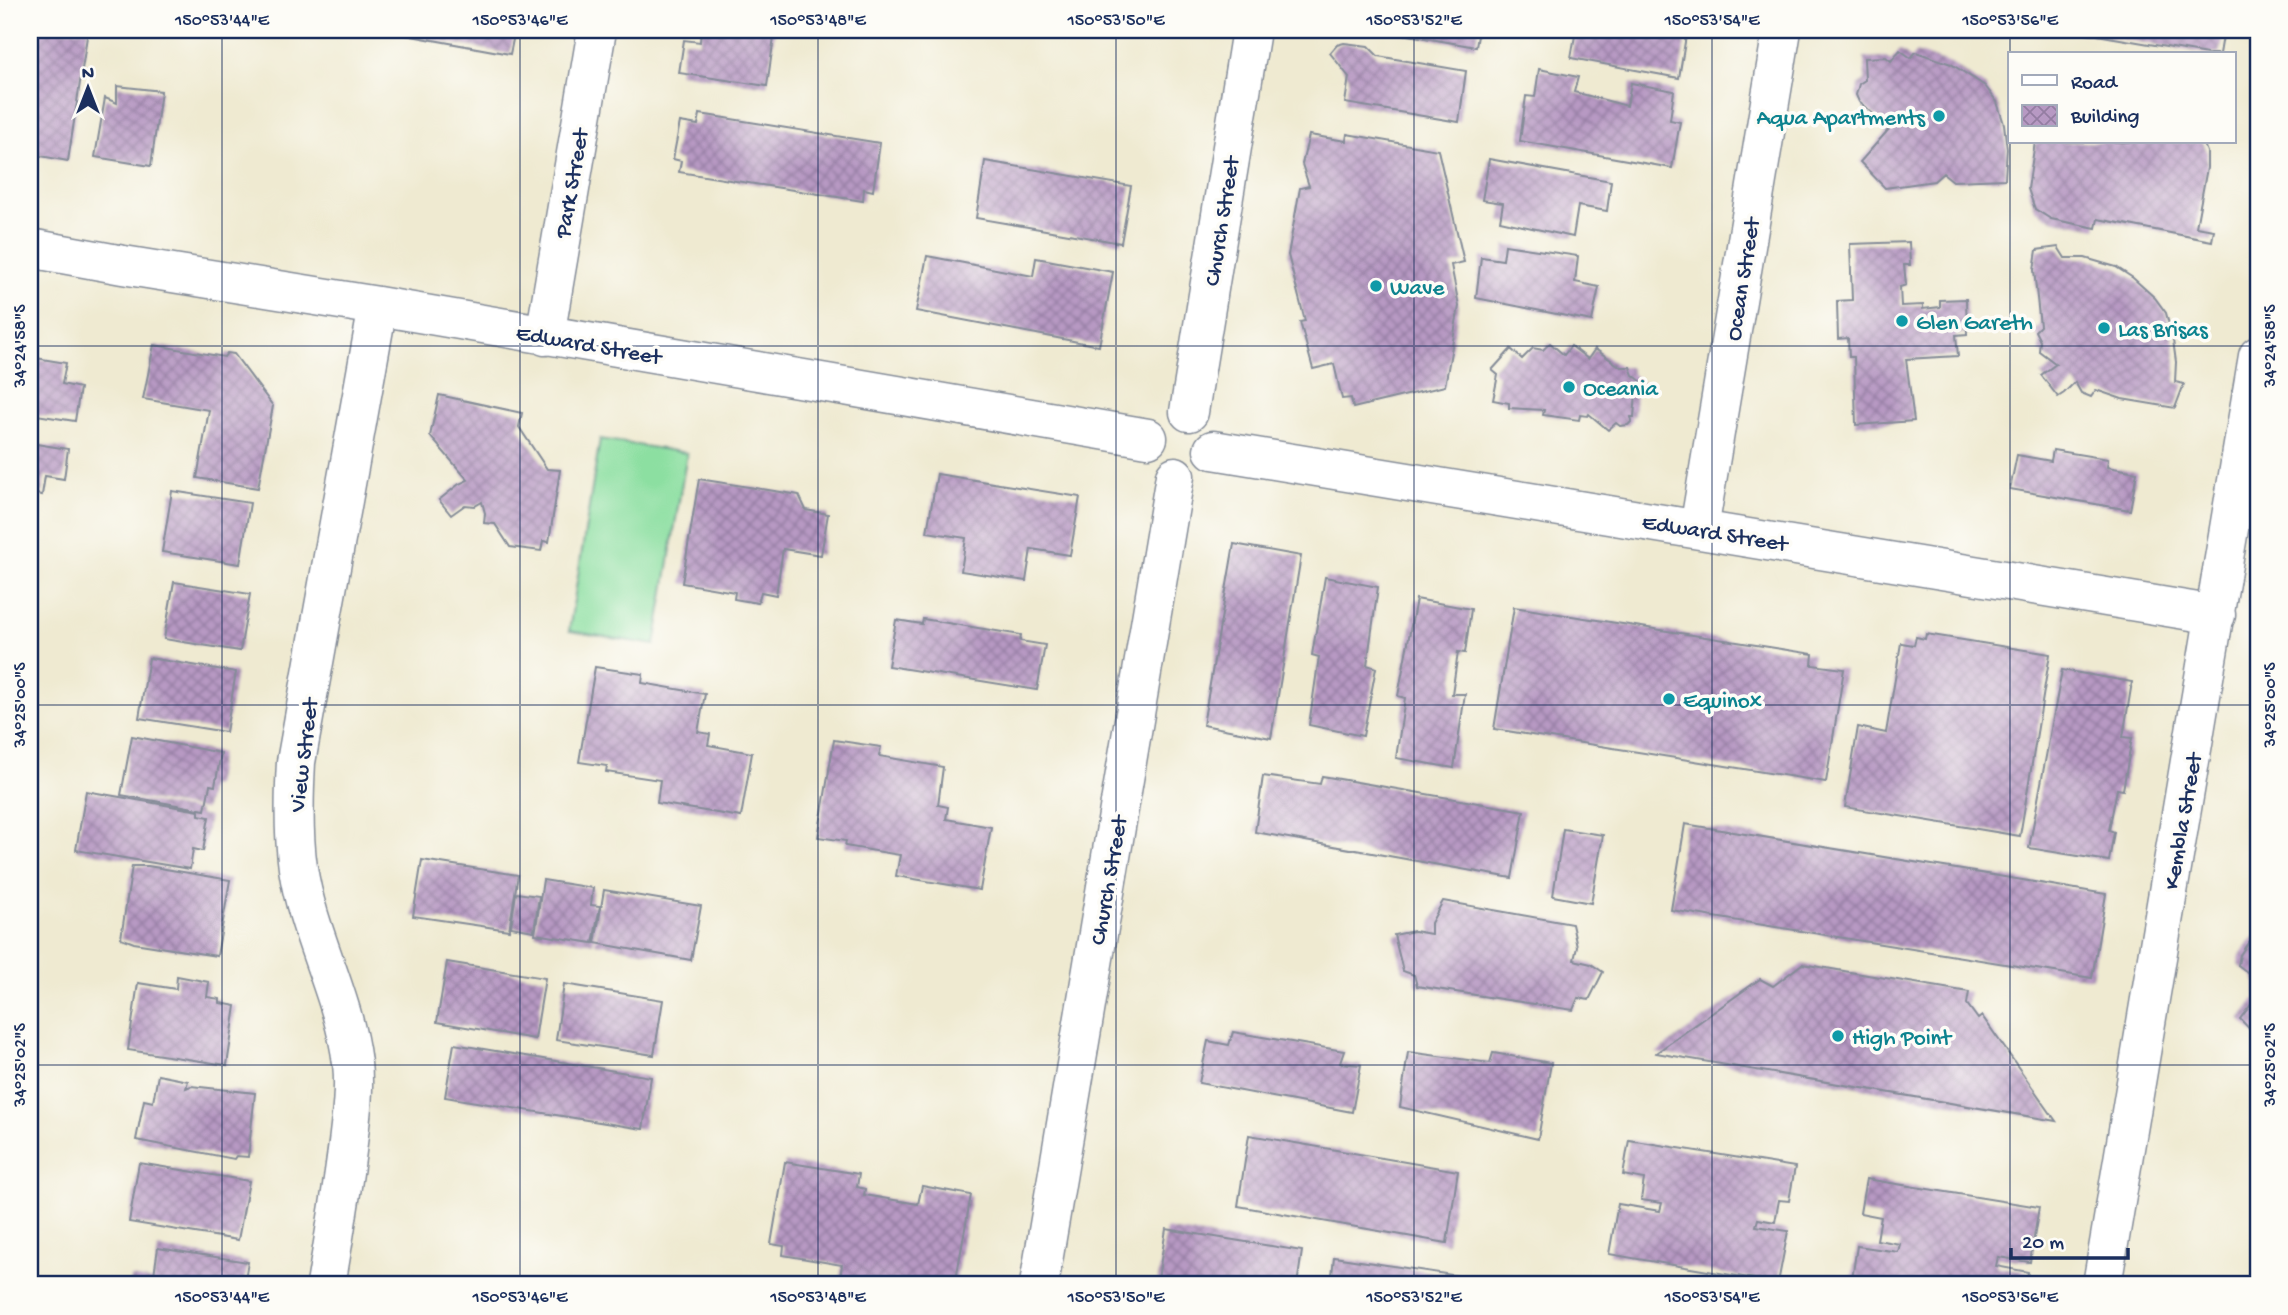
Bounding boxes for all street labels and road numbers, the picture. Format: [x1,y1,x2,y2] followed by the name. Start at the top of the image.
[550,125,597,241] street label: Park Street
[1200,153,1247,288] street label: Church Street
[1721,215,1768,343] street label: Ocean Street
[514,320,665,373] street label: Edward Street
[1640,510,1791,560] street label: Edward Street
[285,695,326,815] street label: View Street
[2159,750,2210,892] street label: Kembla Street
[1086,812,1135,947] street label: Church Street

